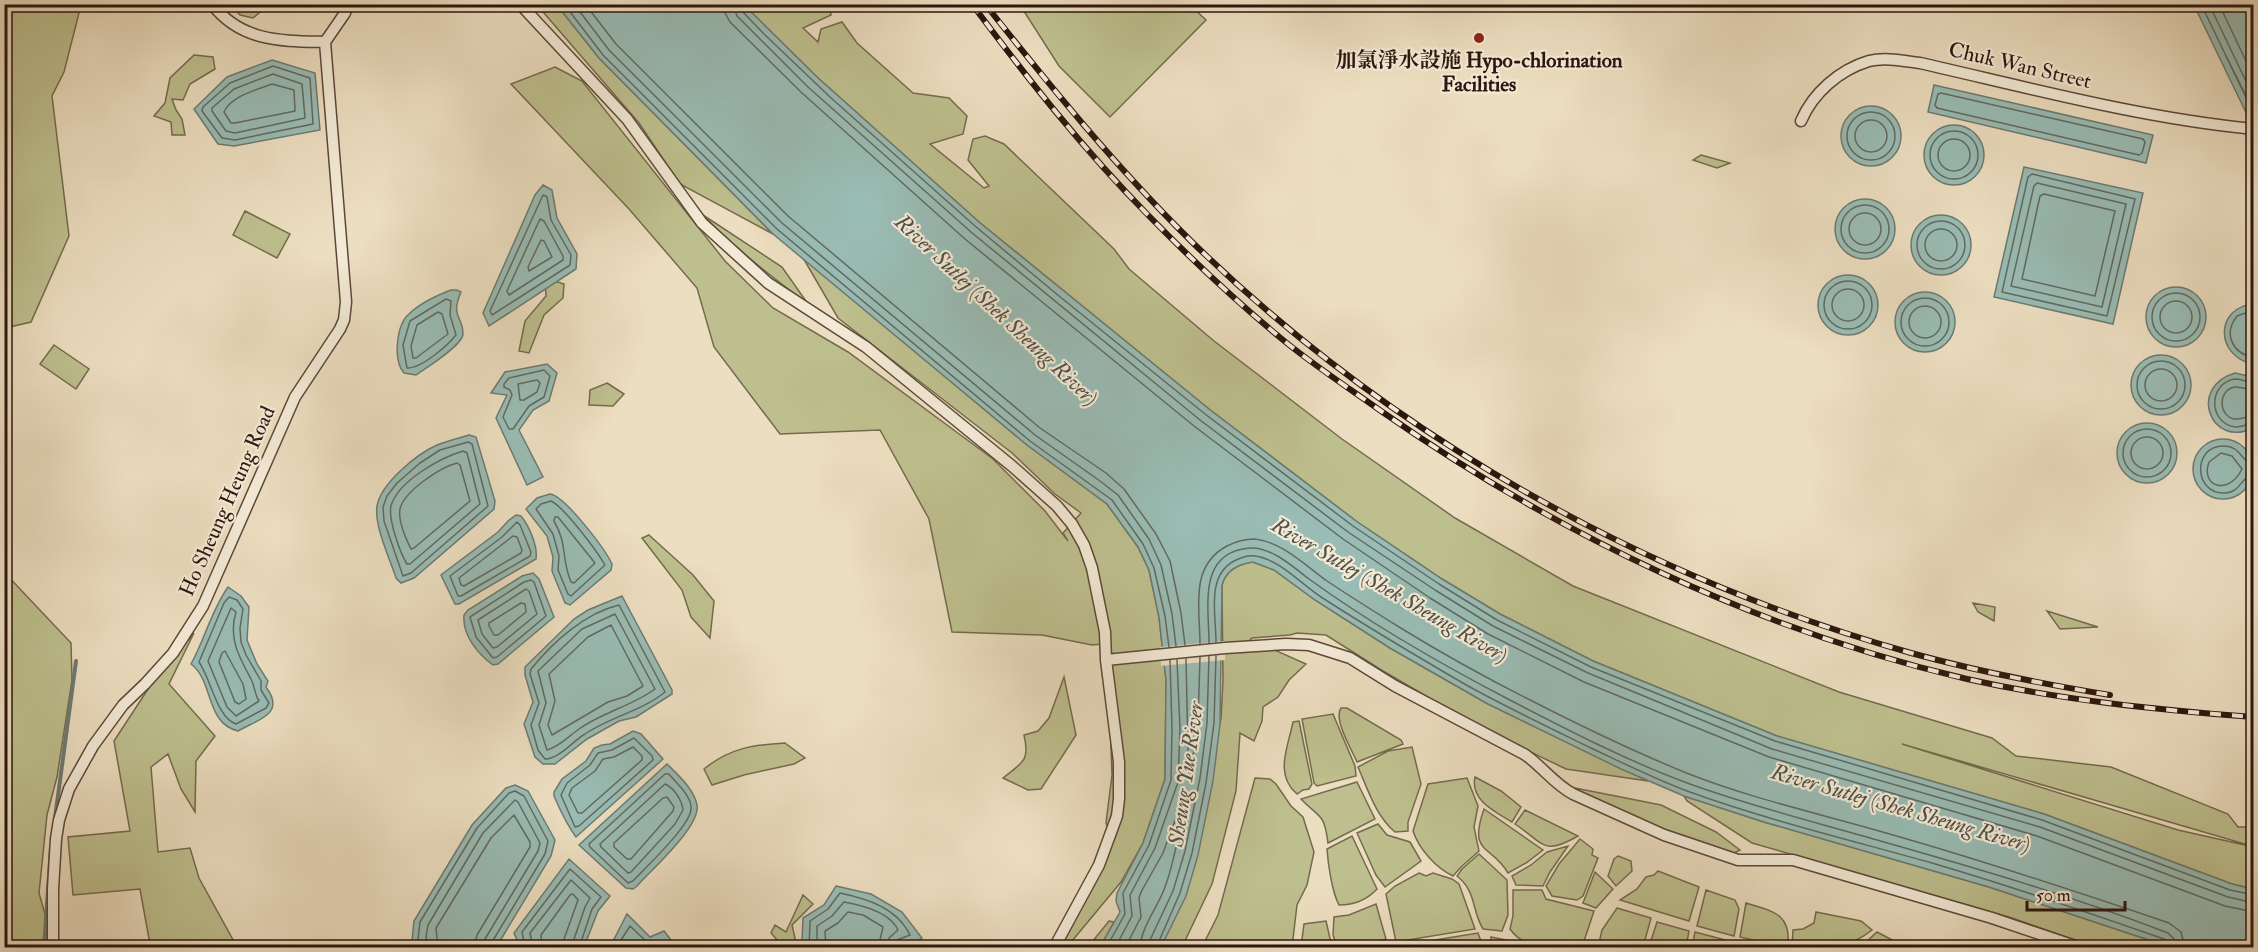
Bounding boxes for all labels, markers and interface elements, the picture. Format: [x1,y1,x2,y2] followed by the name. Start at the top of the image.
[1472,31,1486,45] marker: 加氯淨水設施 Hypo-chlorination Facilities
[1946,36,2094,95] street label: Chuk Wan Street
[1335,47,1623,98] place label: 加氯淨水設施 Hypo-chlorination Facilities
[888,207,1104,411] water label: River Sutlej (Shek Sheung River)
[173,401,282,601] street label: Ho Sheung Heung Road
[1266,510,1513,669] water label: River Sutlej (Shek Sheung River)
[1162,698,1210,849] water label: Sheung Yue River
[1767,757,2033,858] water label: River Sutlej (Shek Sheung River)
[2027,874,2124,912] scale bar
[2036,884,2071,907] text: 50 m

